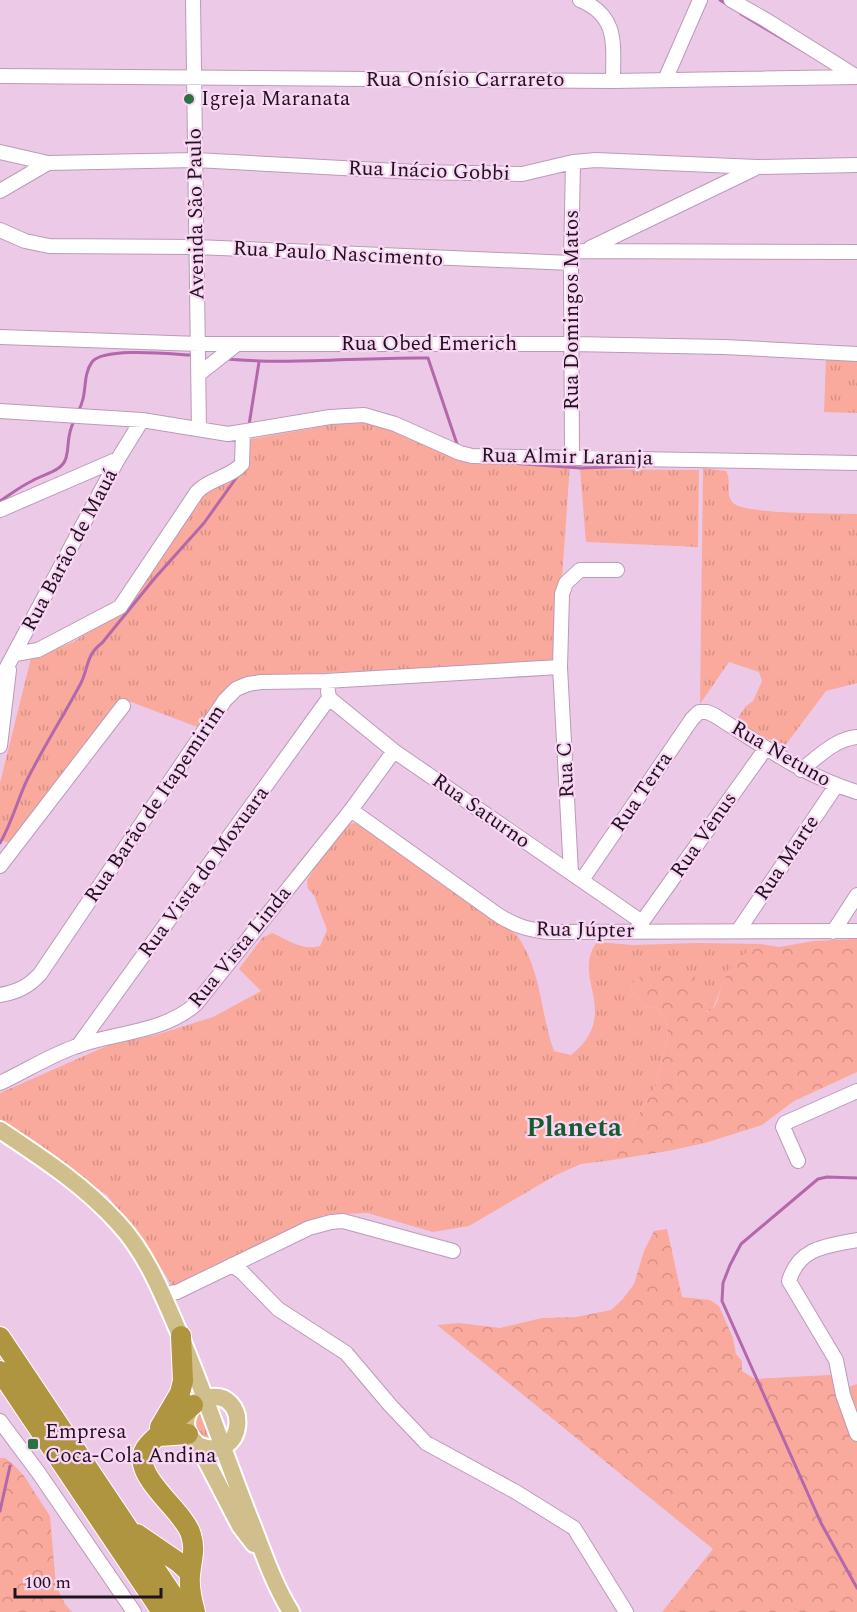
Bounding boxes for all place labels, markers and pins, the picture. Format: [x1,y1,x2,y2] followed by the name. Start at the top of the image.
[201,83,351,115] place label: Igreja Maranata
[182,92,196,106] marker: Igreja Maranata
[45,1416,217,1472] place label: Empresa Coca-Cola Andina
[26,1437,40,1451] marker: Empresa Coca-Cola Andina

